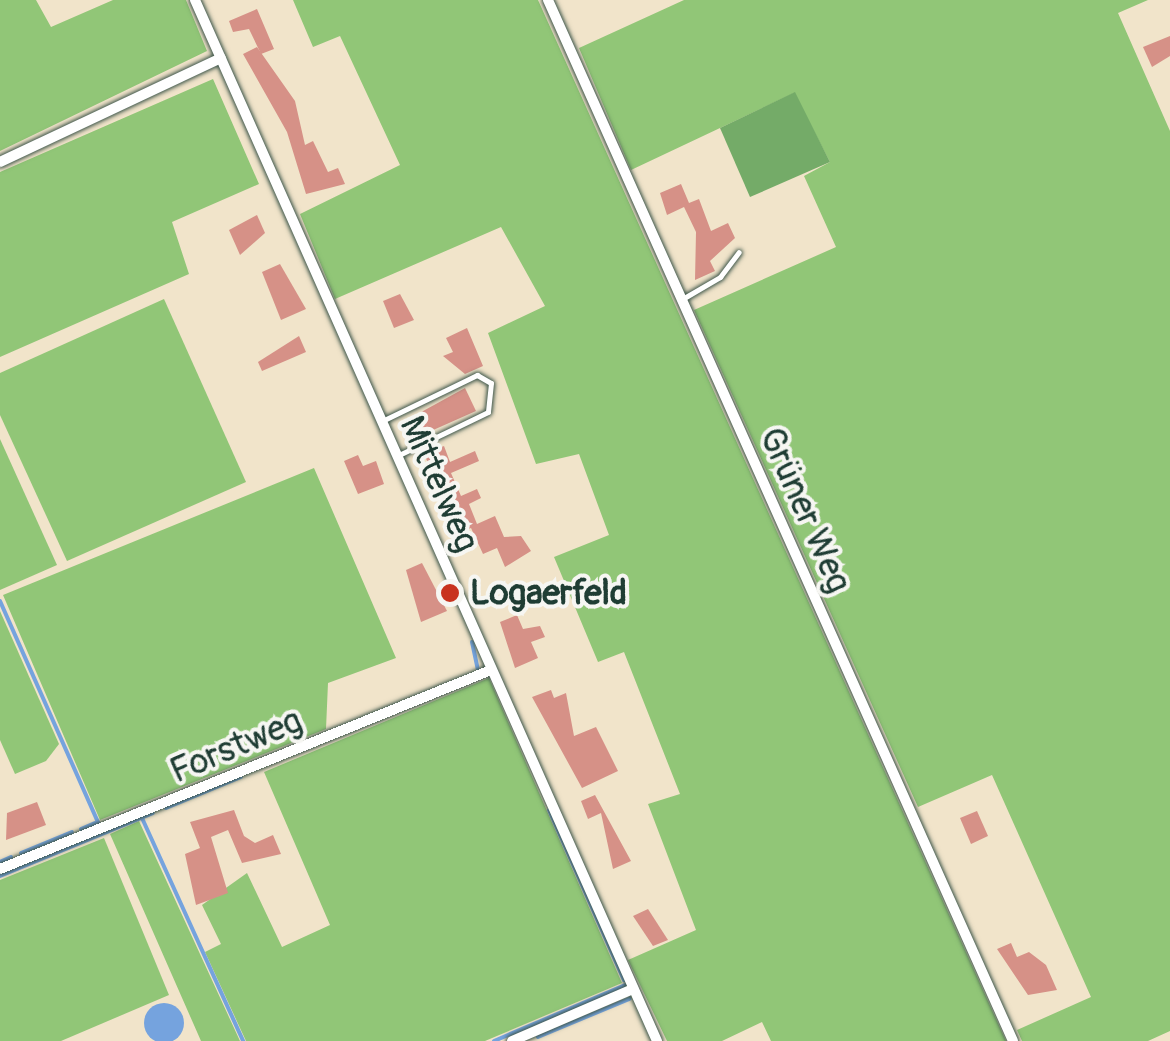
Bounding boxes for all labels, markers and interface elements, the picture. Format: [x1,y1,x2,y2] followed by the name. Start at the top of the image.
[391,410,487,558] street label: Mittelweg
[750,421,860,599] street label: Grüner Weg
[470,572,627,614] place label: Logaerfeld
[439,582,461,604] marker: Logaerfeld
[164,700,308,792] street label: Forstweg

